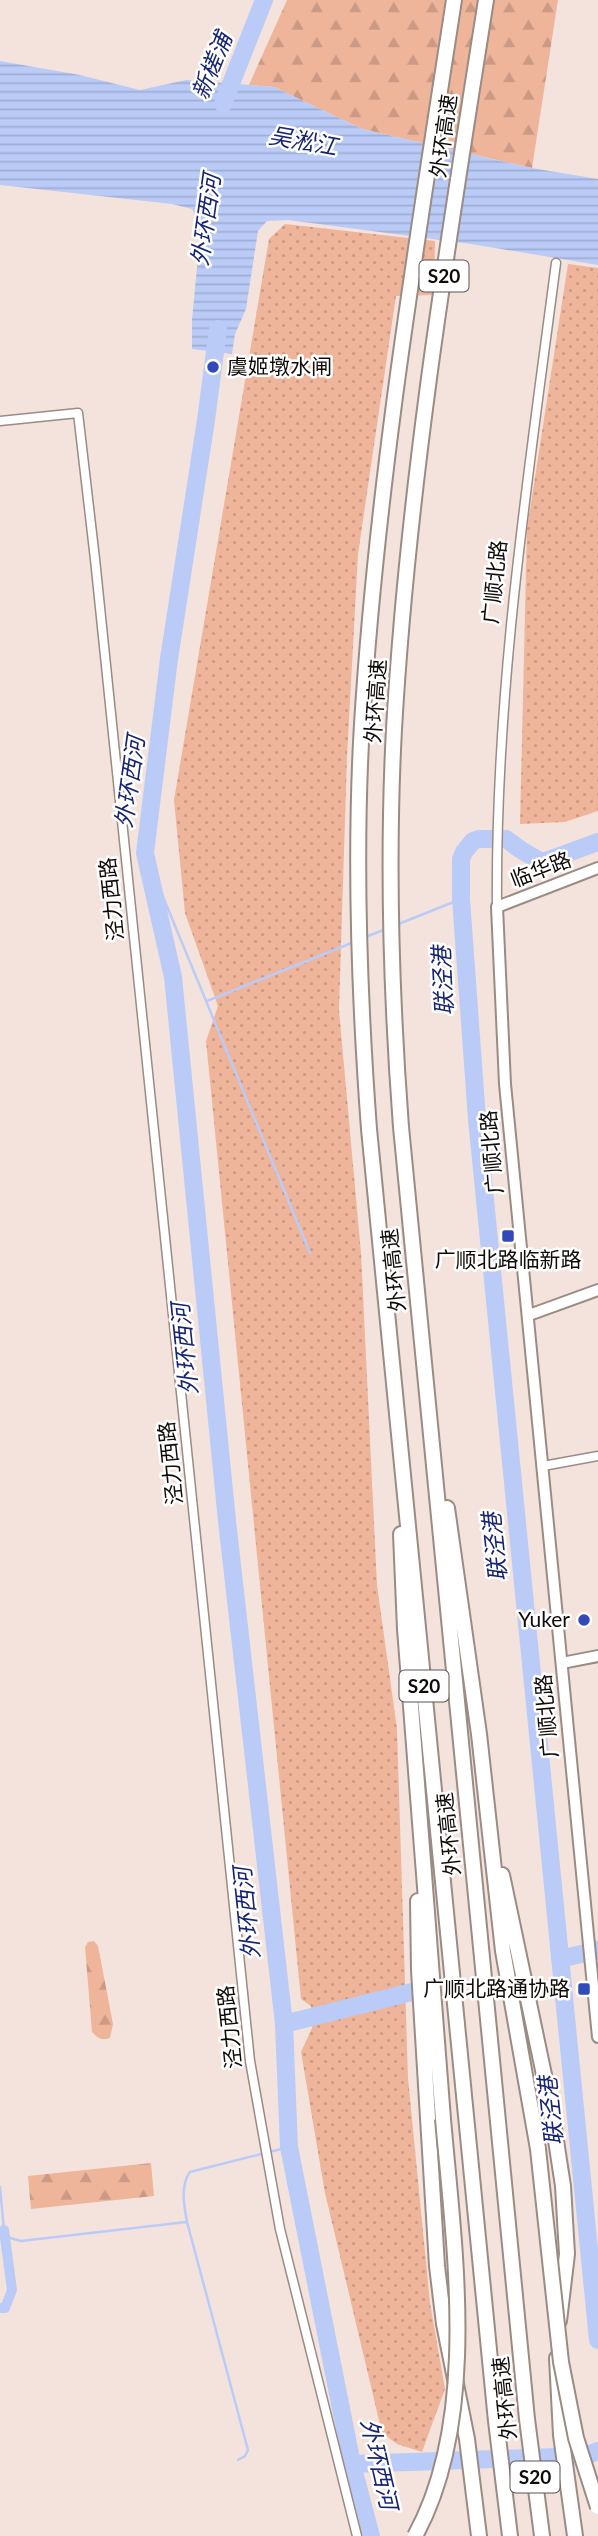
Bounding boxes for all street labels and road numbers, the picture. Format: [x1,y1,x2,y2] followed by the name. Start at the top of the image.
[424,92,461,179] street label: 外环高速
[420,260,468,292] road number: S20
[477,539,510,625] street label: 广顺北路
[359,658,390,744] street label: 外环高速
[507,846,574,892] street label: 临华路
[94,856,127,942] street label: 泾力西路
[474,1109,507,1195] street label: 广顺北路
[376,1227,409,1313] street label: 外环高速
[153,1420,186,1506] street label: 泾力西路
[400,1670,448,1702] road number: S20
[529,1673,562,1759] street label: 广顺北路
[431,1791,464,1877] street label: 外环高速
[212,1984,245,2070] street label: 泾力西路
[487,2355,520,2441] street label: 外环高速
[510,2462,560,2492] road number: S20

